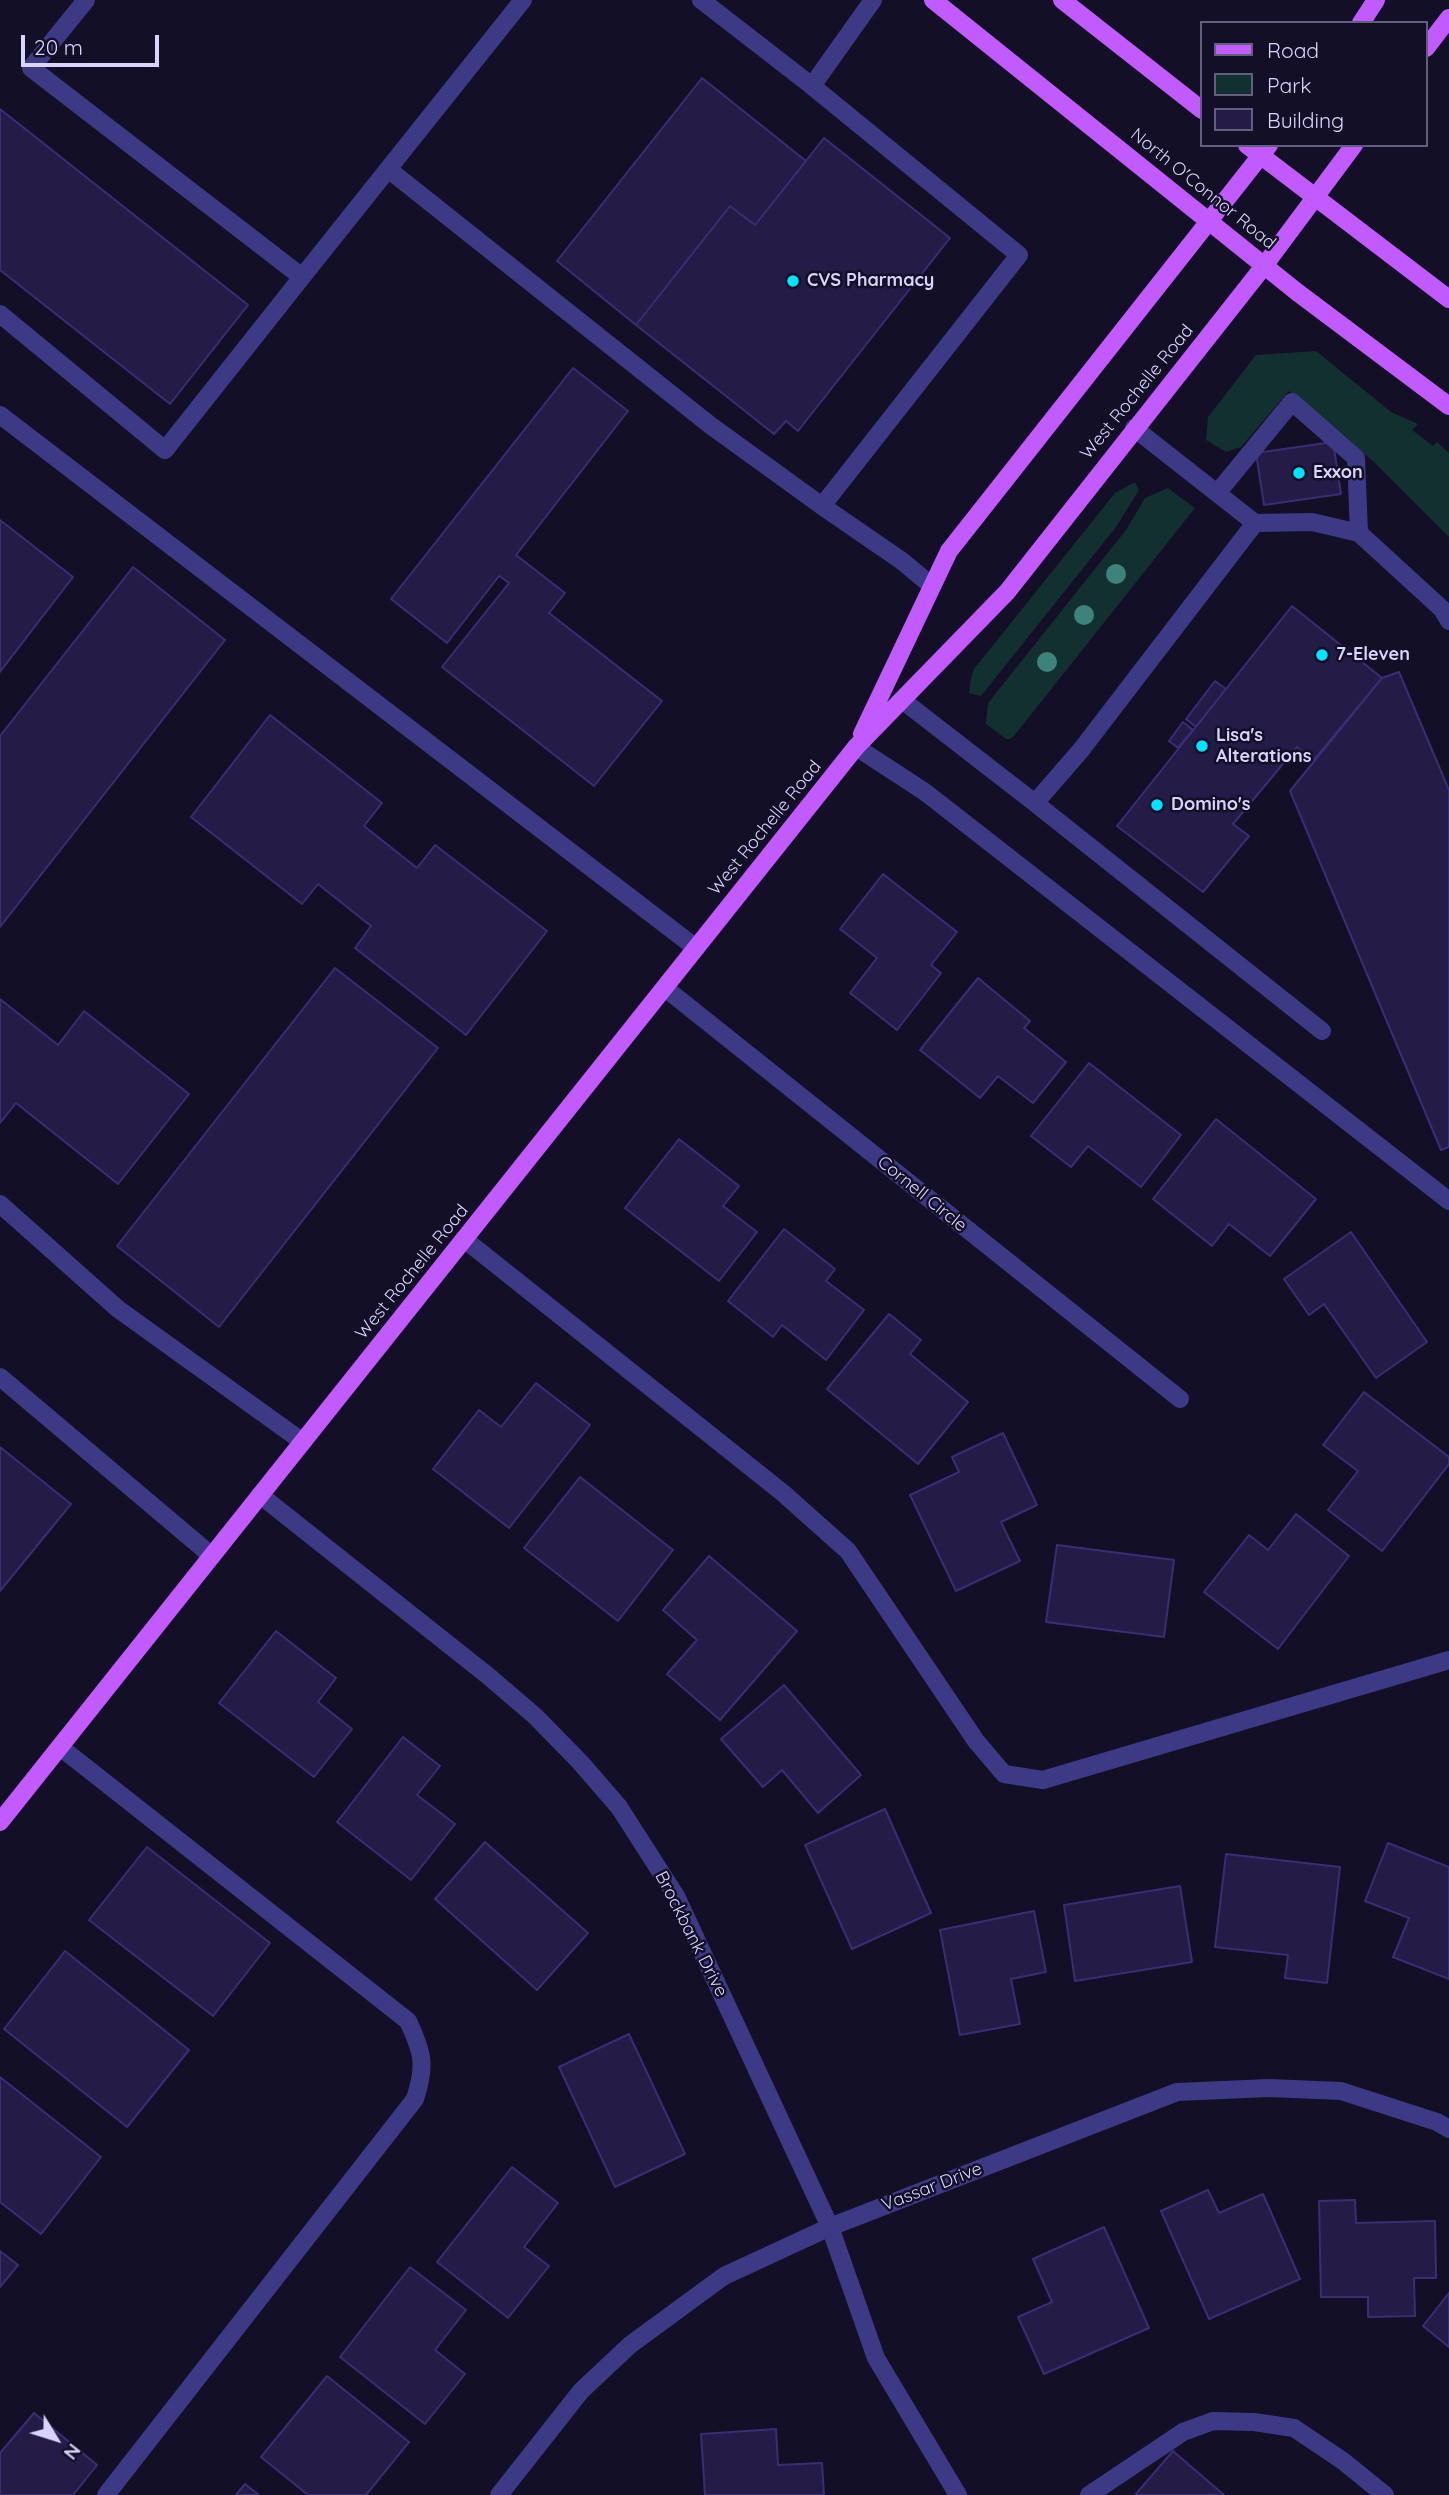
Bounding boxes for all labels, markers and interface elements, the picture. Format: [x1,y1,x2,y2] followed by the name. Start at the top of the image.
[24,21,163,65] scale bar
[1200,21,1428,147] legend
[34,34,83,60] text: 20 m
[1267,37,1319,63] text: Road
[1267,72,1311,98] text: Park
[1267,107,1344,133] text: Building
[1126,124,1280,254] street label: North O'Connor Road
[807,270,934,292] place label: CVS Pharmacy
[785,273,801,289] marker: CVS Pharmacy
[1076,320,1198,464] street label: West Rochelle Road
[1313,462,1363,484] place label: Exxon
[1291,465,1307,481] marker: Exxon
[1336,644,1410,666] place label: 7-Eleven
[1314,647,1330,663] marker: 7-Eleven
[1216,725,1311,768] place label: Lisa's Alterations
[1194,738,1210,754] marker: Lisa's Alterations
[704,756,826,900] street label: West Rochelle Road
[1171,794,1251,816] place label: Domino's
[1149,797,1165,813] marker: Domino's
[873,1151,971,1237] street label: Cornell Circle
[351,1200,473,1344] street label: West Rochelle Road
[650,1868,732,2000] street label: Brockbank Drive
[879,2158,985,2216] street label: Vassar Drive
[21,2404,91,2474] north arrow
[59,2439,86,2465] text: N

